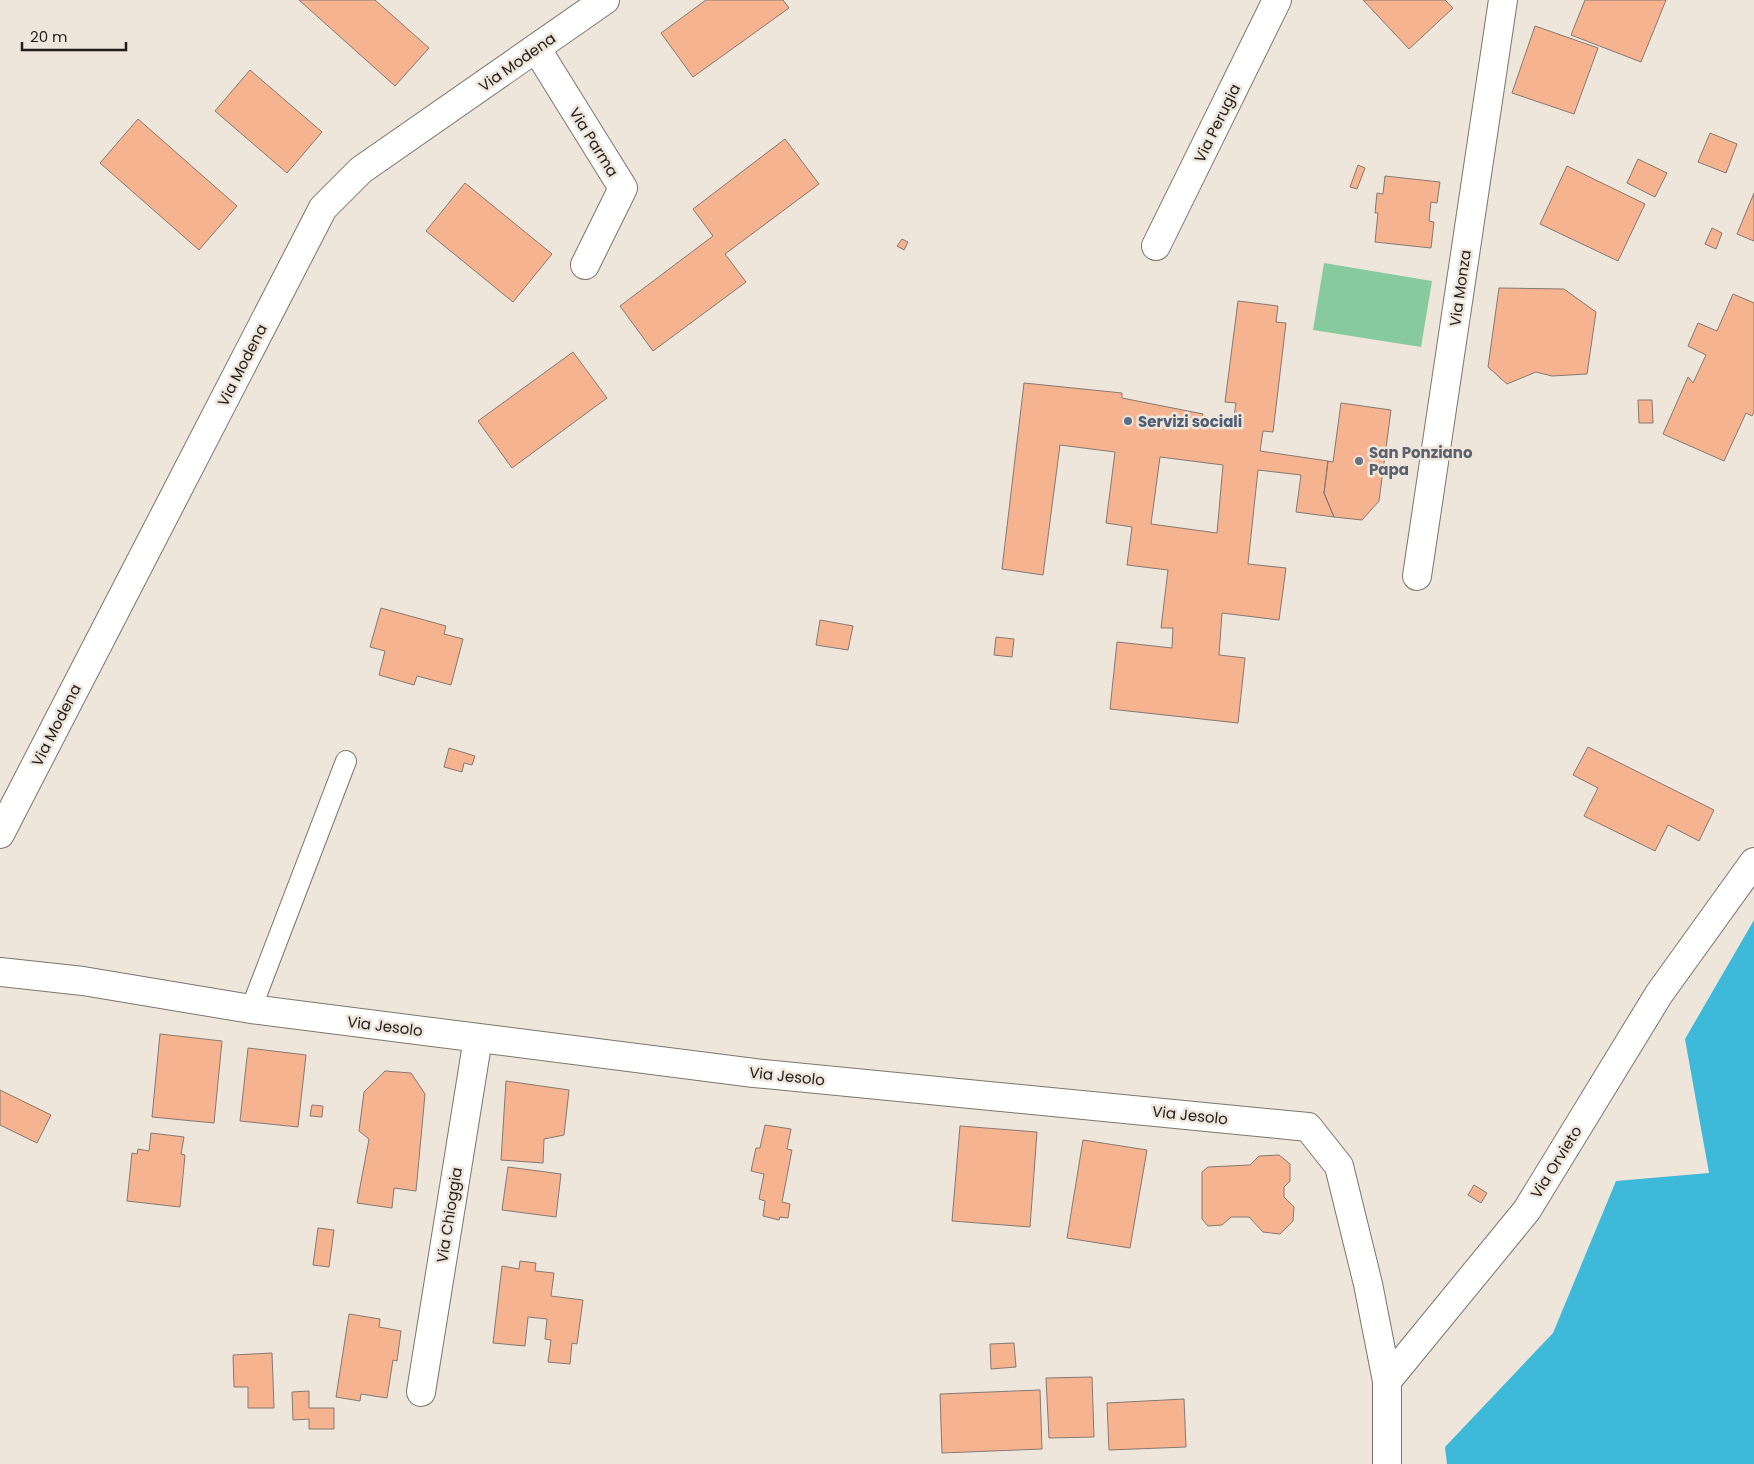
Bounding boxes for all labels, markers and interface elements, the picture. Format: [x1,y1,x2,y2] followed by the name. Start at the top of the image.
[22,20,126,52] scale bar
[30,26,68,47] text: 20 m
[474,28,560,96] street label: Via Modena
[1189,80,1245,166] street label: Via Perugia
[564,103,624,181] street label: Via Parma
[1444,248,1476,328] street label: Via Monza
[212,320,272,410] street label: Via Modena
[1138,411,1242,432] place label: Servizi sociali
[1122,415,1134,427] marker: Servizi sociali
[1369,442,1473,480] place label: San Ponziano Papa
[1353,455,1365,467] marker: San Ponziano Papa
[26,680,86,770] street label: Via Modena
[346,1011,424,1041] street label: Via Jesolo
[748,1062,826,1090] street label: Via Jesolo
[1151,1101,1229,1129] street label: Via Jesolo
[1525,1122,1587,1202] street label: Via Orvieto
[431,1166,467,1264] street label: Via Chioggia

